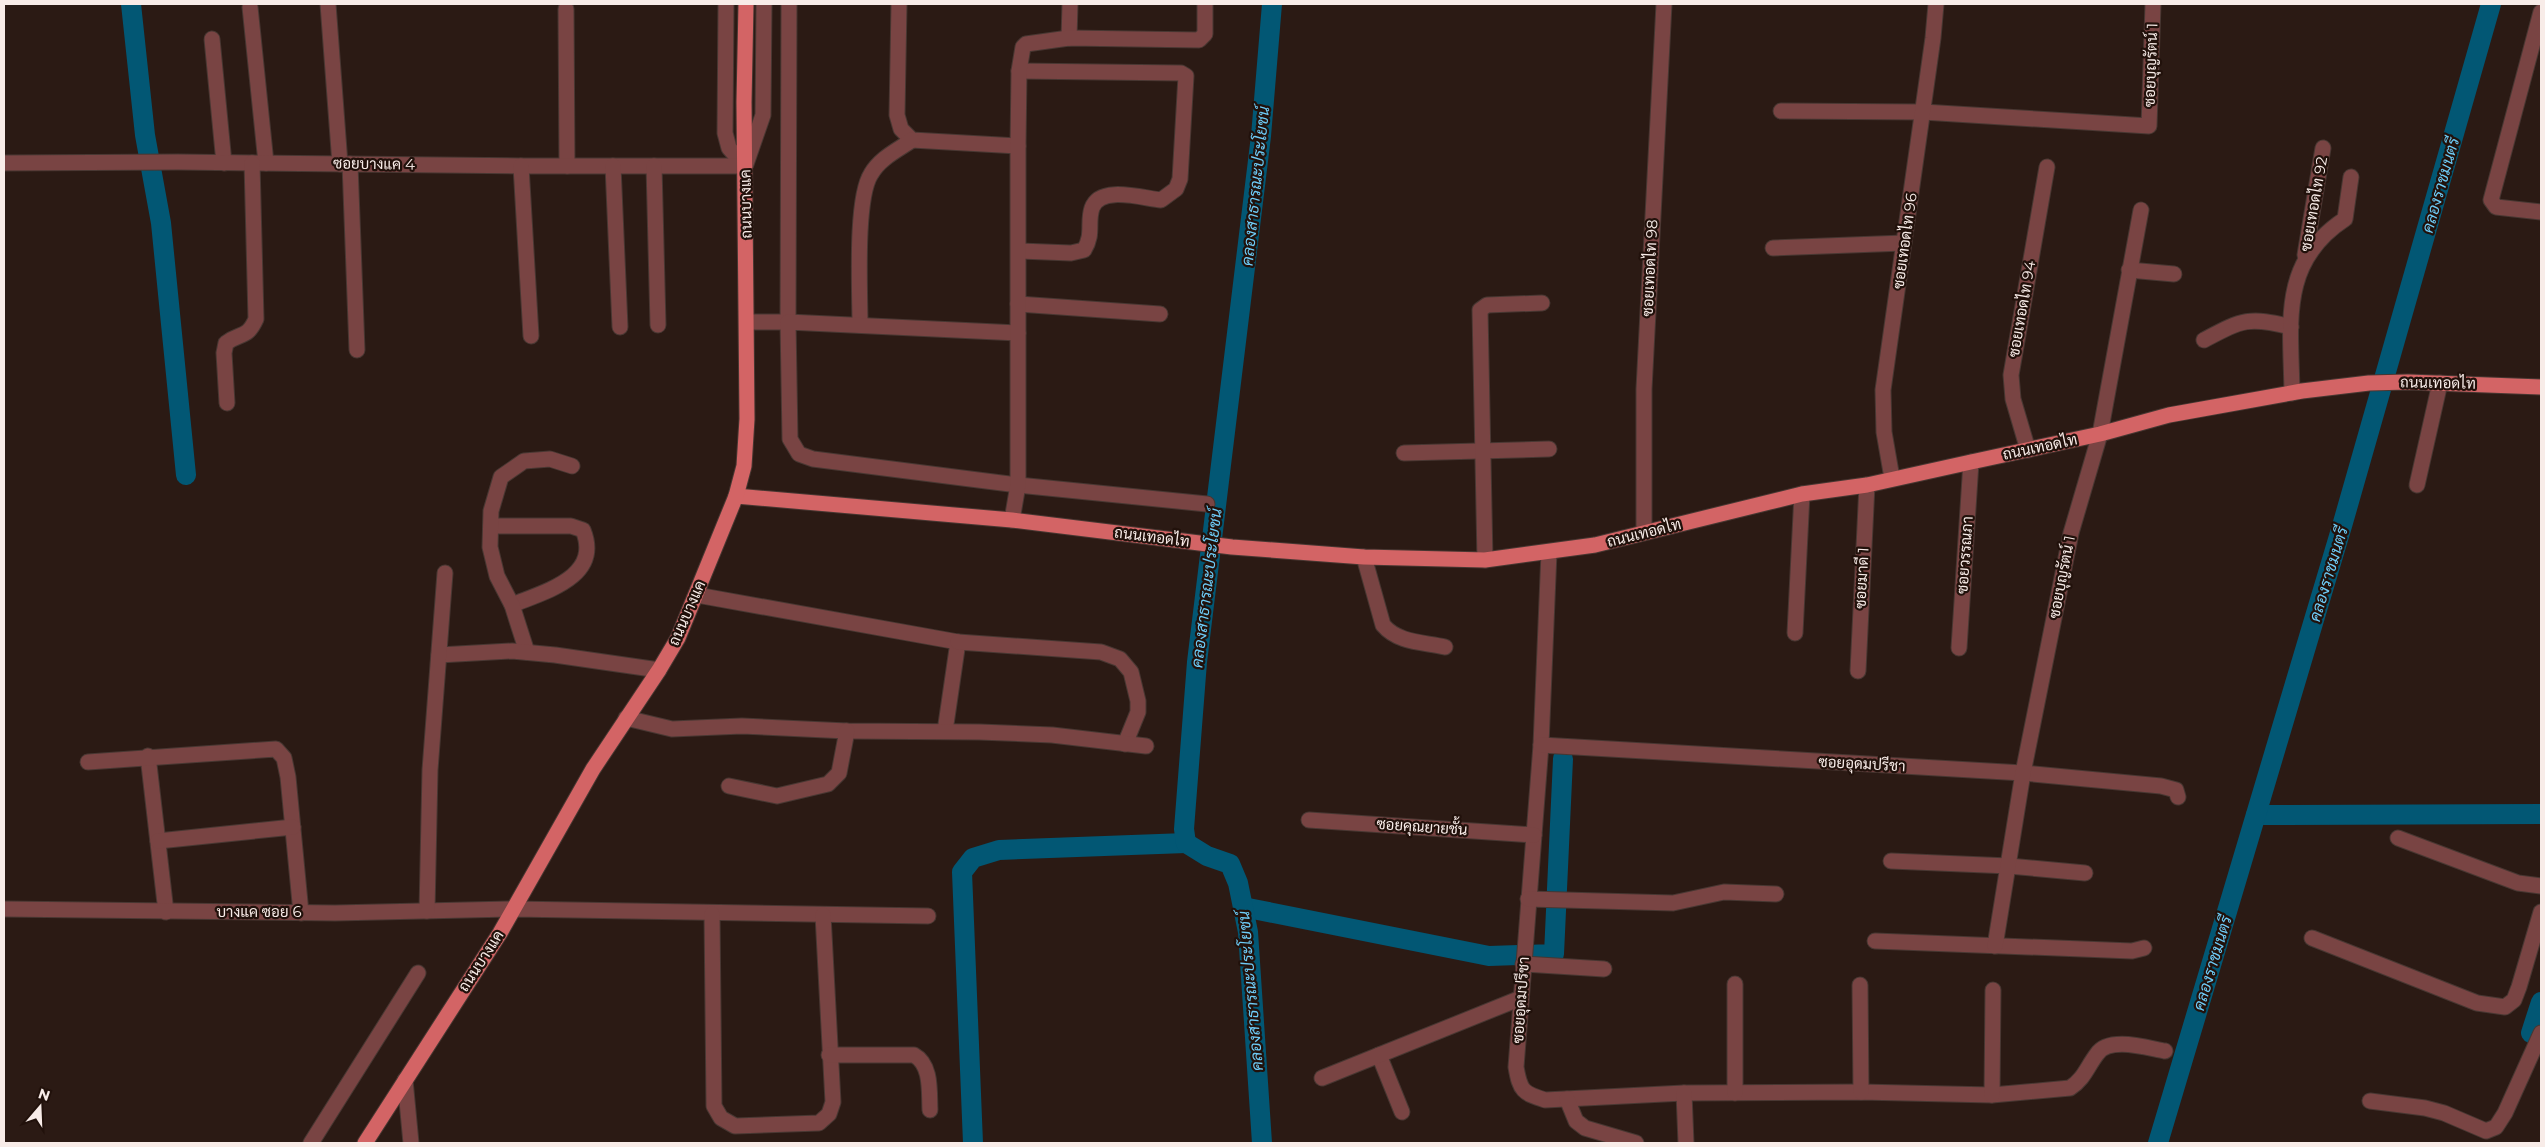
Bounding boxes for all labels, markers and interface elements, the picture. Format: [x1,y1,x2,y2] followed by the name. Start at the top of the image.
[2140,23,2163,107] street label: ซอยบุญรัตน์ 1
[1235,103,1274,267] water label: คลองสาธารณะประโยชน์
[2416,134,2463,235] water label: คลองราชมนตรี
[333,153,415,174] street label: ซอยบางแค 4
[2296,155,2331,253] street label: ซอยเทอดไท 92
[735,169,756,239] street label: ถนนบางแค
[1888,192,1921,290] street label: ซอยเทอดไท 96
[1637,219,1662,317] street label: ซอยเทอดไท 98
[2004,259,2039,359] street label: ซอยเทอดไท 94
[2400,372,2476,393] street label: ถนนเทอดไท
[2001,429,2079,464] street label: ถนนเทอดไท
[1184,505,1226,669] water label: คลองสาธารณะประโยชน์
[1605,514,1683,551] street label: ถนนเทอดไท
[1952,515,1977,594] street label: ซอยวรรณภา
[1113,522,1191,551] street label: ถนนเทอดไท
[2303,523,2352,624] water label: คลองราชมนตรี
[2044,534,2081,620] street label: ซอยบุญรัตน์ 1
[1850,547,1873,609] street label: ซอยมาดี 1
[664,577,709,648] street label: ถนนบางแค
[1818,752,1906,777] street label: ซอยอุดมปรีชา
[1376,809,1469,841] street label: ซอยคุณยายชั้น
[216,902,302,921] street label: บางแค ซอย 6
[1231,908,1267,1072] water label: คลองสาธารณะประโยชน์
[2187,912,2236,1013] water label: คลองราชมนตรี
[454,926,507,995] street label: ถนนบางแค
[1508,956,1535,1044] street label: ซอยอุดมปรีชา
[15,1082,65,1132] north arrow
[36,1084,53,1105] text: N

